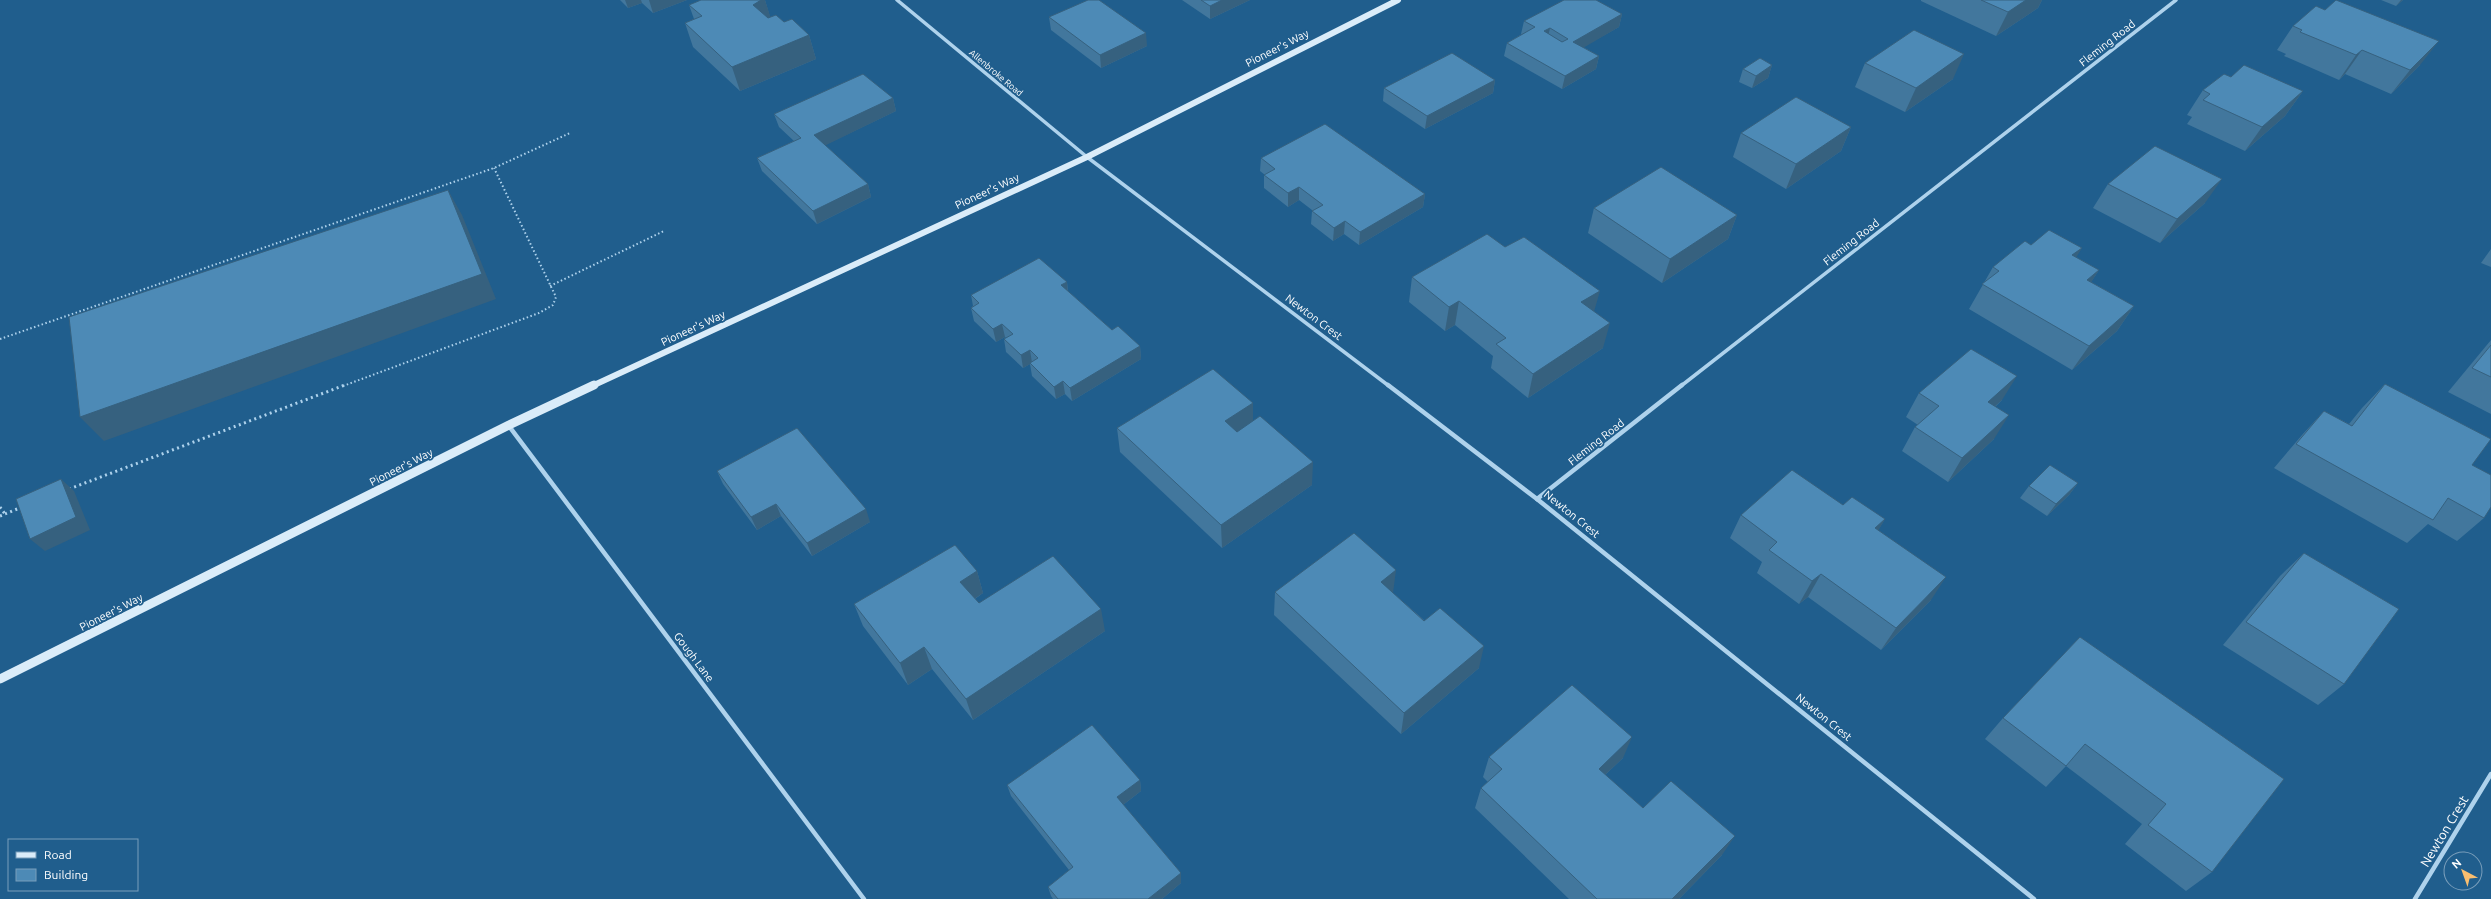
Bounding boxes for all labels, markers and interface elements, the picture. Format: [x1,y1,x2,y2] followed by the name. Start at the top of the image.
[2077,18,2137,68] street label: Fleming Road
[1243,27,1311,69] street label: Pioneer's Way
[967,48,1025,98] street label: Allenbroke Road
[953,171,1021,211] street label: Pioneer's Way
[1821,217,1881,267] street label: Fleming Road
[1283,292,1345,343] street label: Newton Crest
[659,308,727,348] street label: Pioneer's Way
[1566,417,1626,467] street label: Fleming Road
[367,446,435,488] street label: Pioneer's Way
[1542,488,1603,541] street label: Newton Crest
[77,591,145,633] street label: Pioneer's Way
[672,630,716,684] street label: Gough Lane
[1794,691,1855,744] street label: Newton Crest
[2417,793,2471,869] street label: Newton Crest
[8,839,138,891] legend
[44,848,72,861] text: Road
[2443,851,2483,891] north arrow
[44,868,88,881] text: Building

